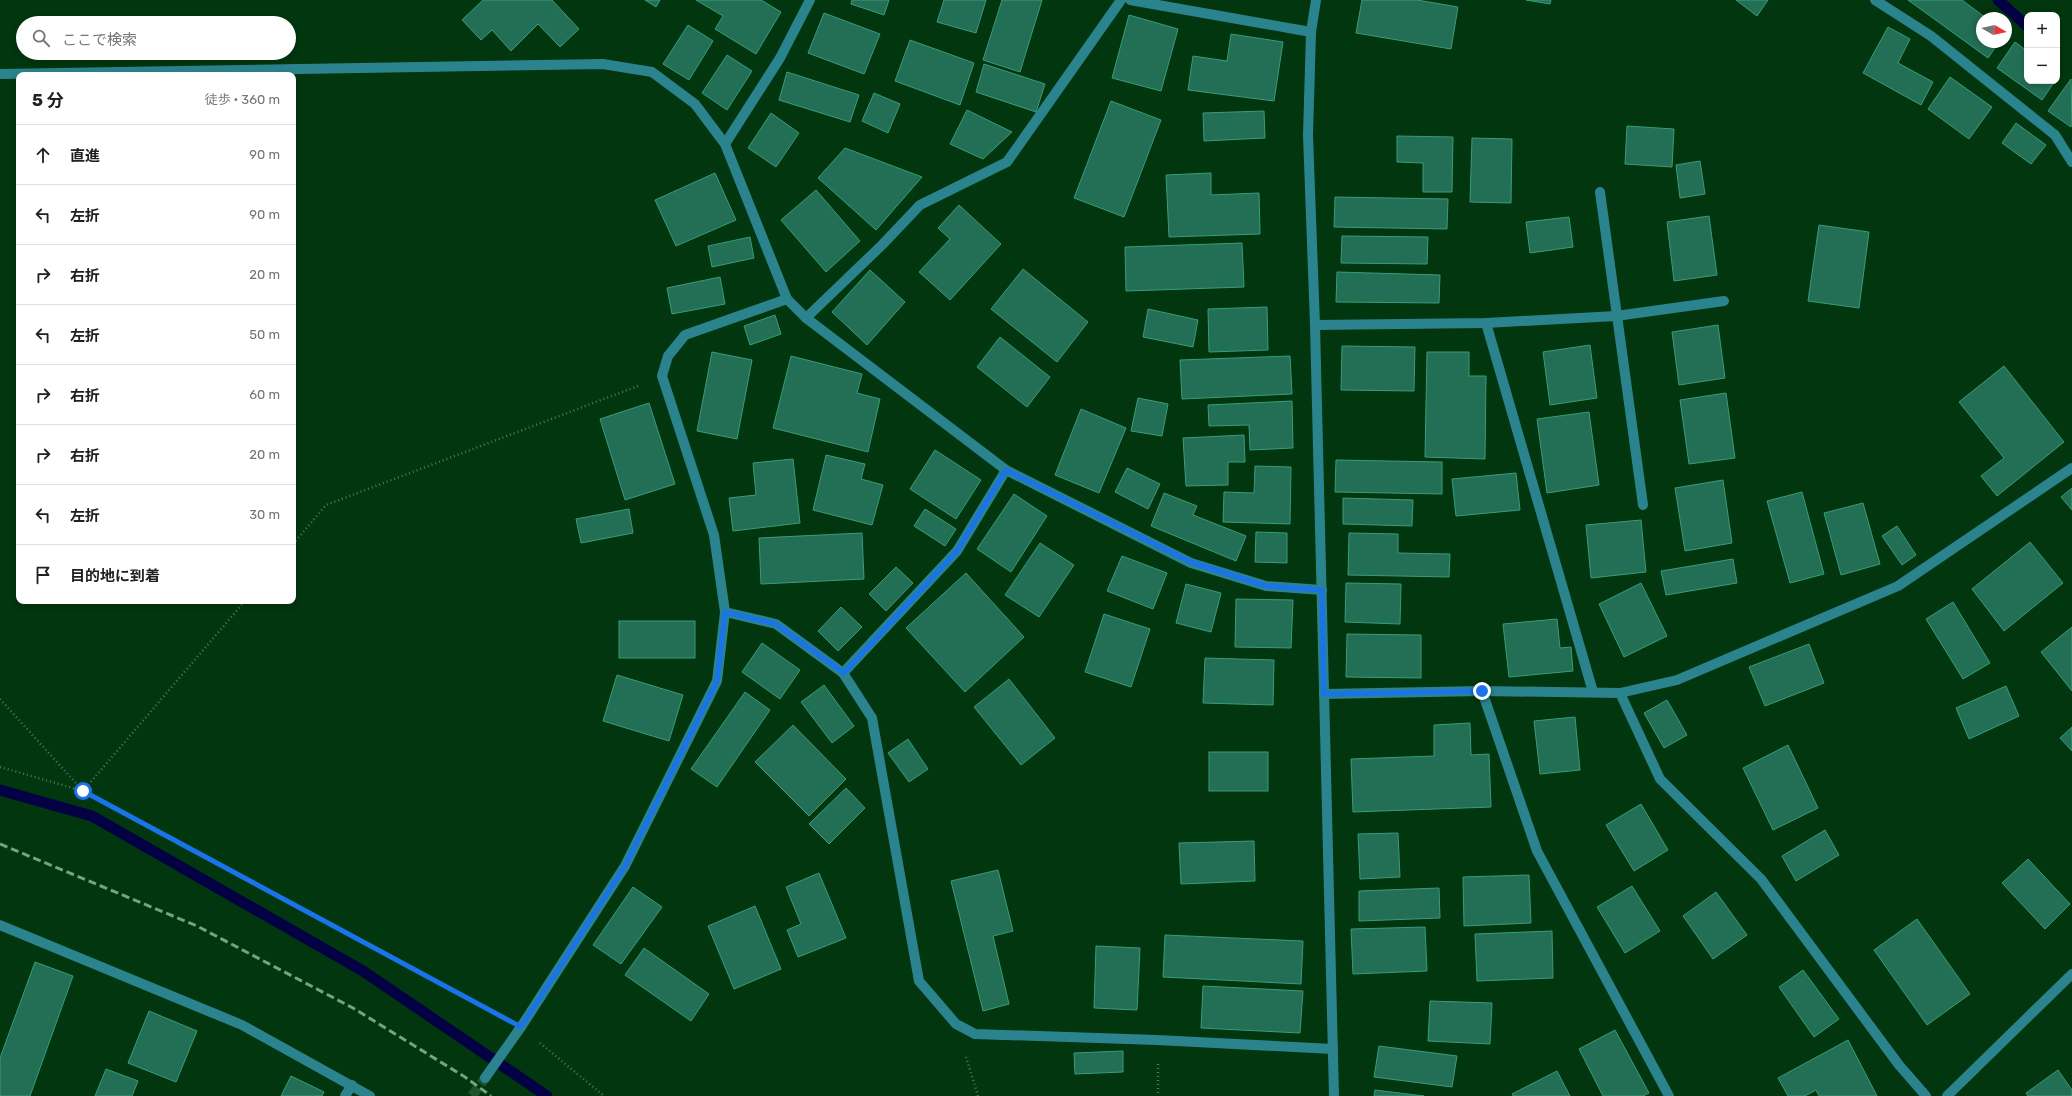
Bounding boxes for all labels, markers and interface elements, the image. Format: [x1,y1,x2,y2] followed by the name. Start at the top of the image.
[1976,12,2012,48] north arrow
[2024,12,2060,84] map controls
[2024,12,2060,48] button: +
[16,16,296,60] search box
[30,27,52,49] icon: search
[62,31,137,49] text: ここで検索
[2024,48,2060,84] button: −
[32,90,64,110] text: 5 分
[205,92,280,107] text: 徒歩 · 360 m
[32,144,54,166] icon: ahead
[70,147,100,165] text: 直進
[249,147,280,162] text: 90 m
[32,204,54,226] icon: left
[70,207,100,225] text: 左折
[249,207,280,222] text: 90 m
[32,264,54,286] icon: right
[70,267,100,285] text: 右折
[249,267,280,282] text: 20 m
[32,324,54,346] icon: left
[70,327,100,345] text: 左折
[249,327,280,342] text: 50 m
[32,384,54,406] icon: right
[70,387,100,405] text: 右折
[249,387,280,402] text: 60 m
[32,444,54,466] icon: right
[70,447,100,465] text: 右折
[249,447,280,462] text: 20 m
[32,504,54,526] icon: left
[70,507,100,525] text: 左折
[249,507,280,522] text: 30 m
[32,564,54,586] icon: arrive
[70,567,160,585] text: 目的地に到着
[1473,682,1491,700] route end
[74,782,92,800] route start

